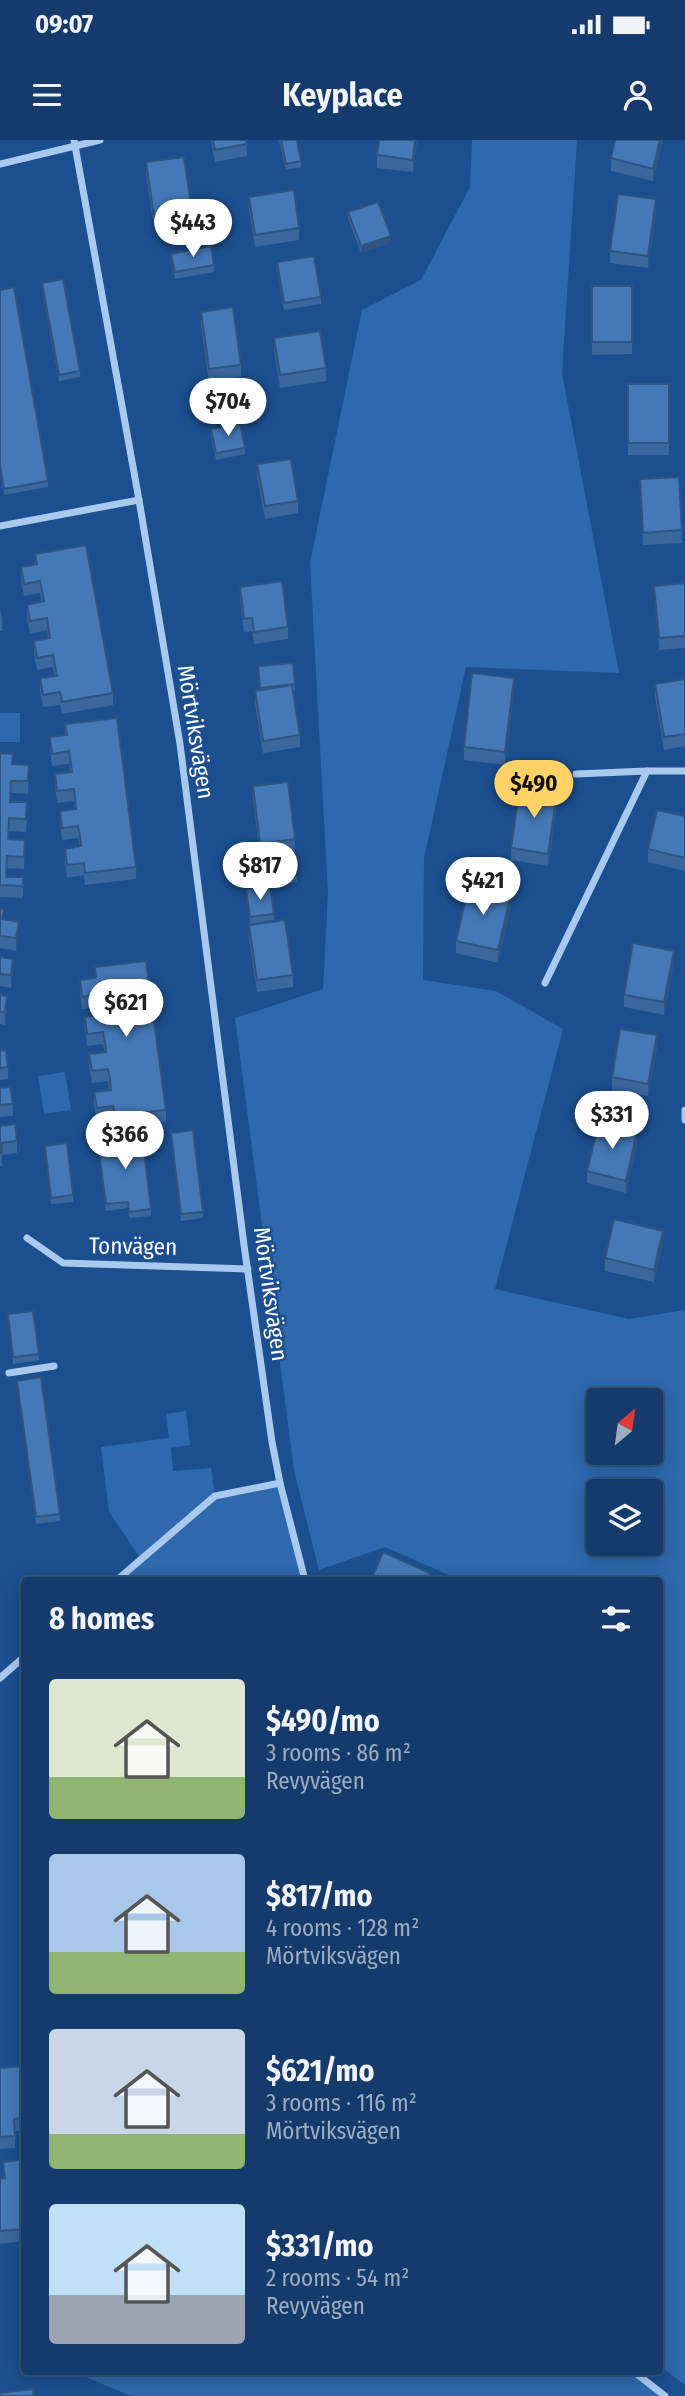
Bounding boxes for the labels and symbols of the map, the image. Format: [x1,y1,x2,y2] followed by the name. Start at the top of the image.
[152,200,234,259] pin: $443
[187,378,269,438] pin: $704
[172,663,220,801] street label: Mörtviksvägen
[493,760,575,820] pin: $490
[219,842,301,902] pin: $817
[442,858,524,917] pin: $421
[85,979,167,1039] pin: $621
[571,1091,653,1151] pin: $331
[84,1112,166,1171] pin: $366
[248,1225,294,1363] street label: Mörtviksvägen
[89,1231,177,1261] street label: Tonvägen
[586,1388,663,1465] north arrow

